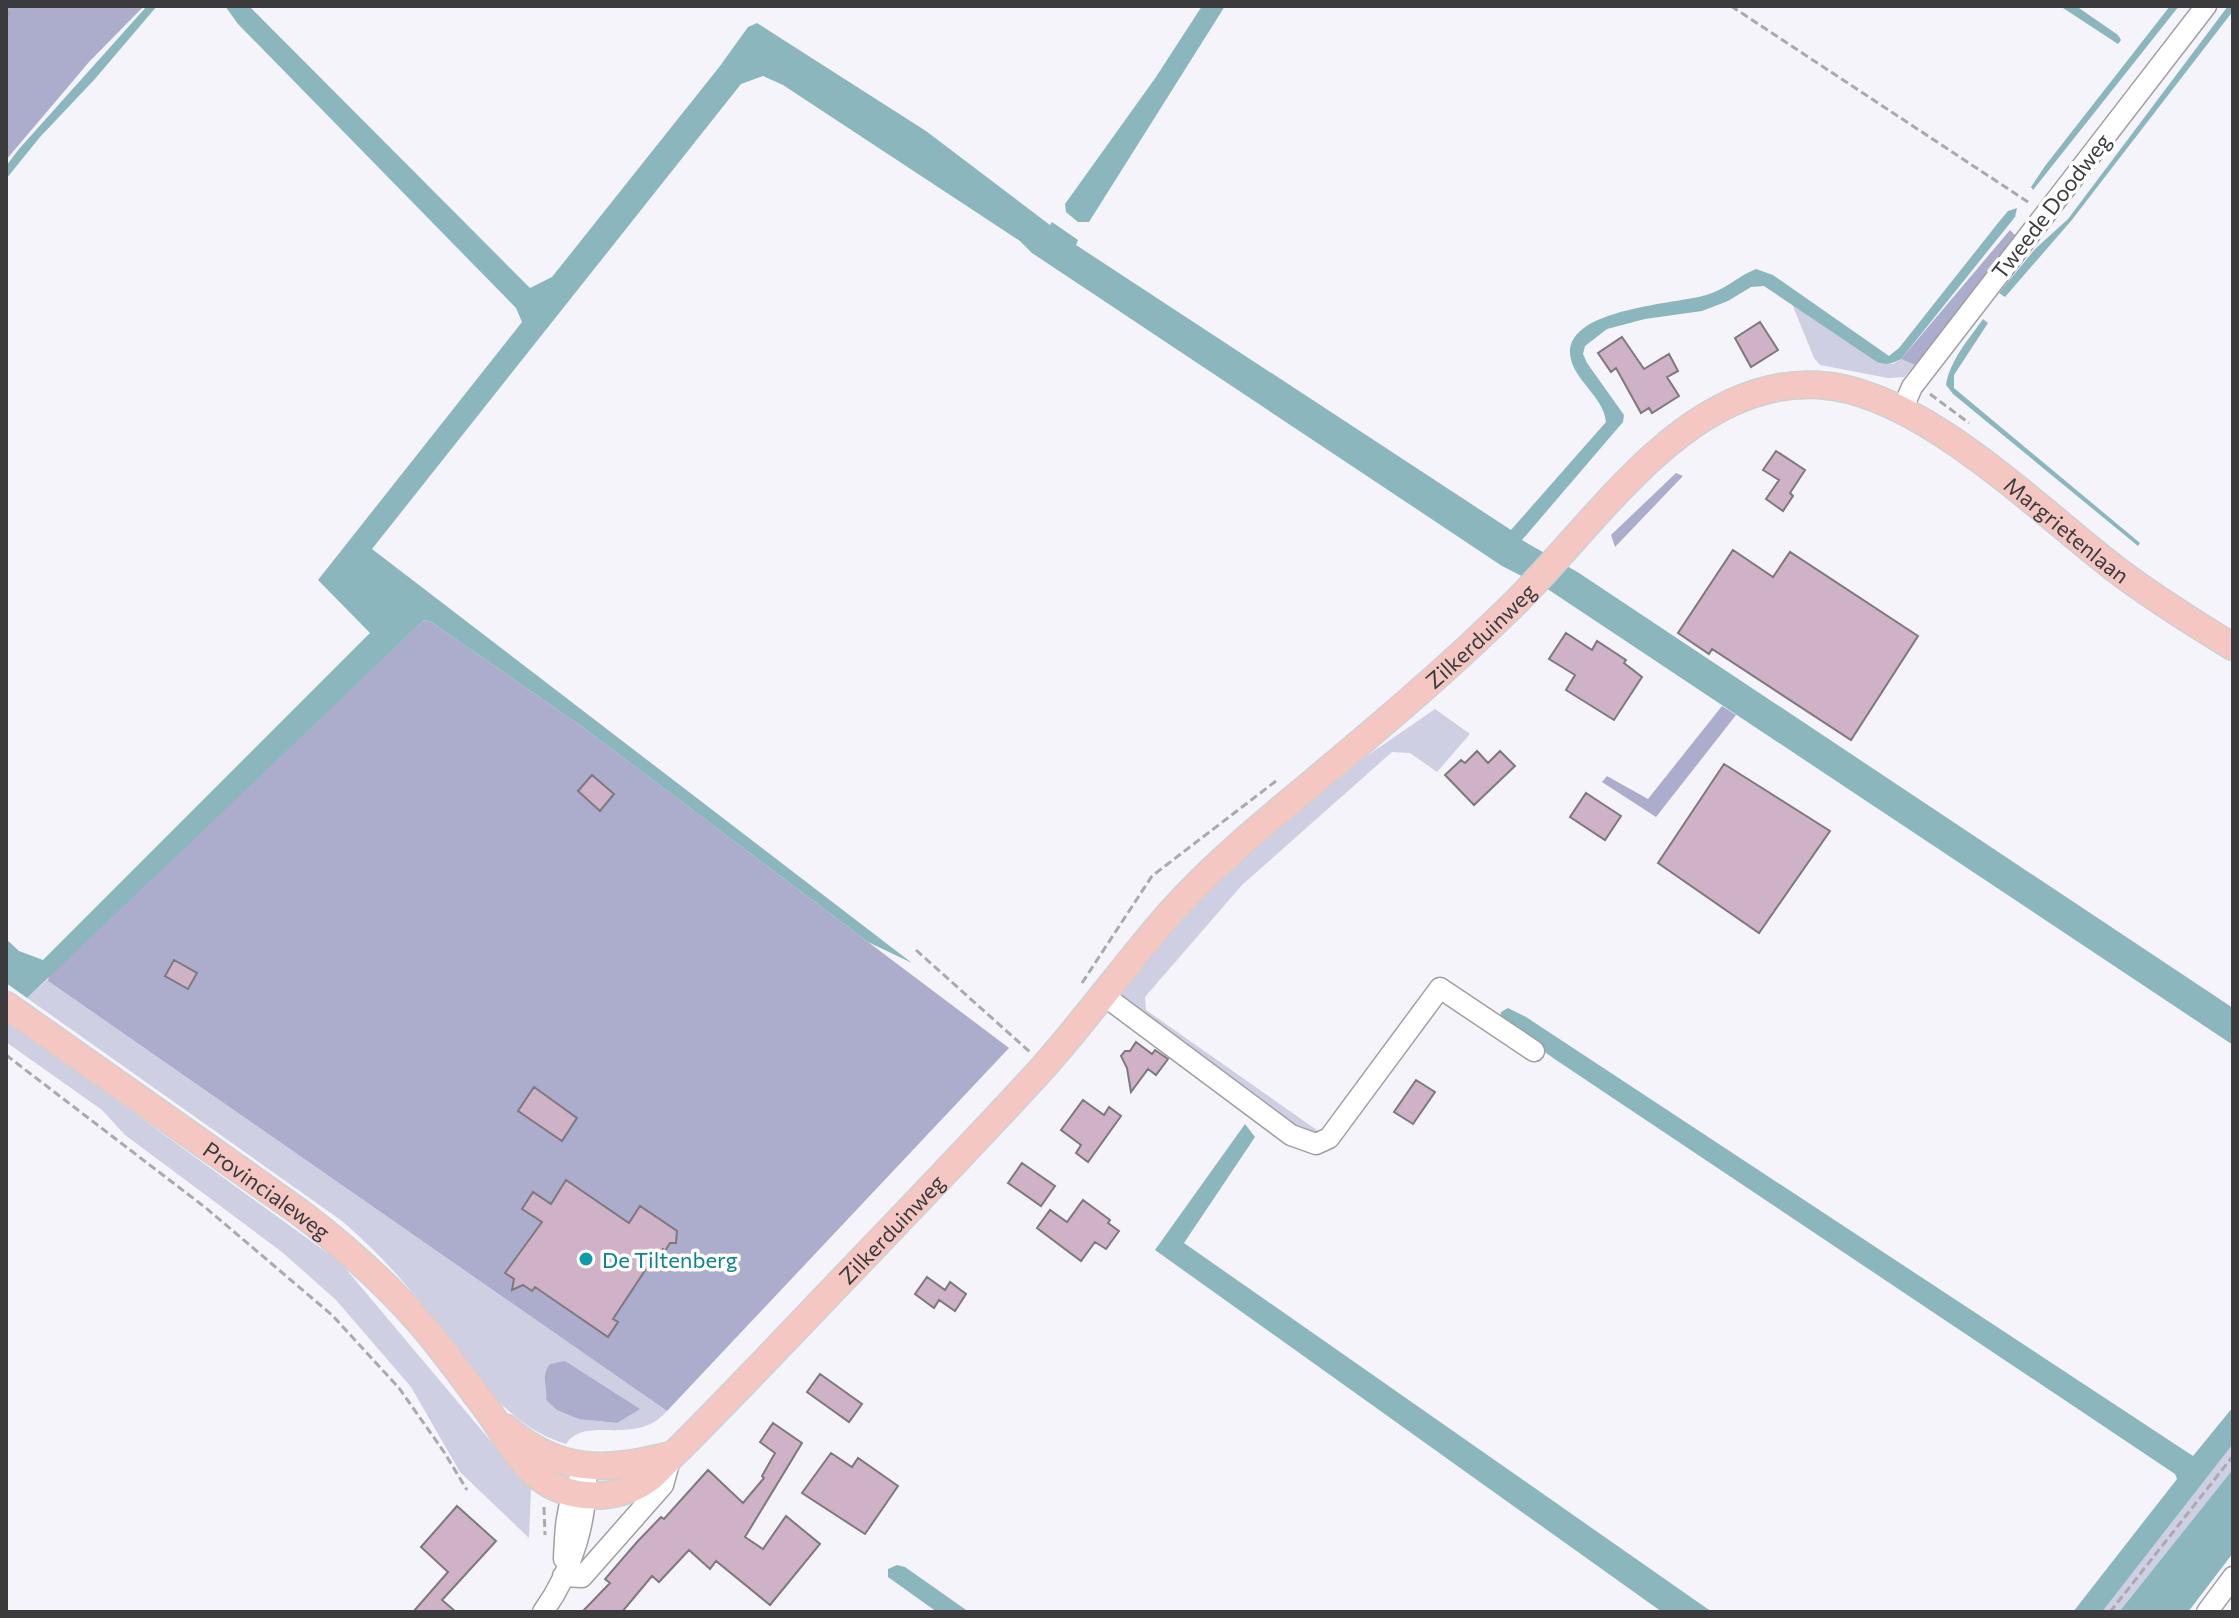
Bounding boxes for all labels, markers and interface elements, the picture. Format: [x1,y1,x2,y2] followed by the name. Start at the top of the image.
[1986,128,2116,284] street label: Tweede Doodweg
[1999,470,2135,588] street label: Margrietenlaan
[1420,577,1541,694] street label: Zilkerduinweg
[198,1135,336,1245] street label: Provincialeweg
[833,1168,950,1289] street label: Zilkerduinweg
[602,1246,738,1273] place label: De Tiltenberg
[577,1250,595,1268] marker: De Tiltenberg

